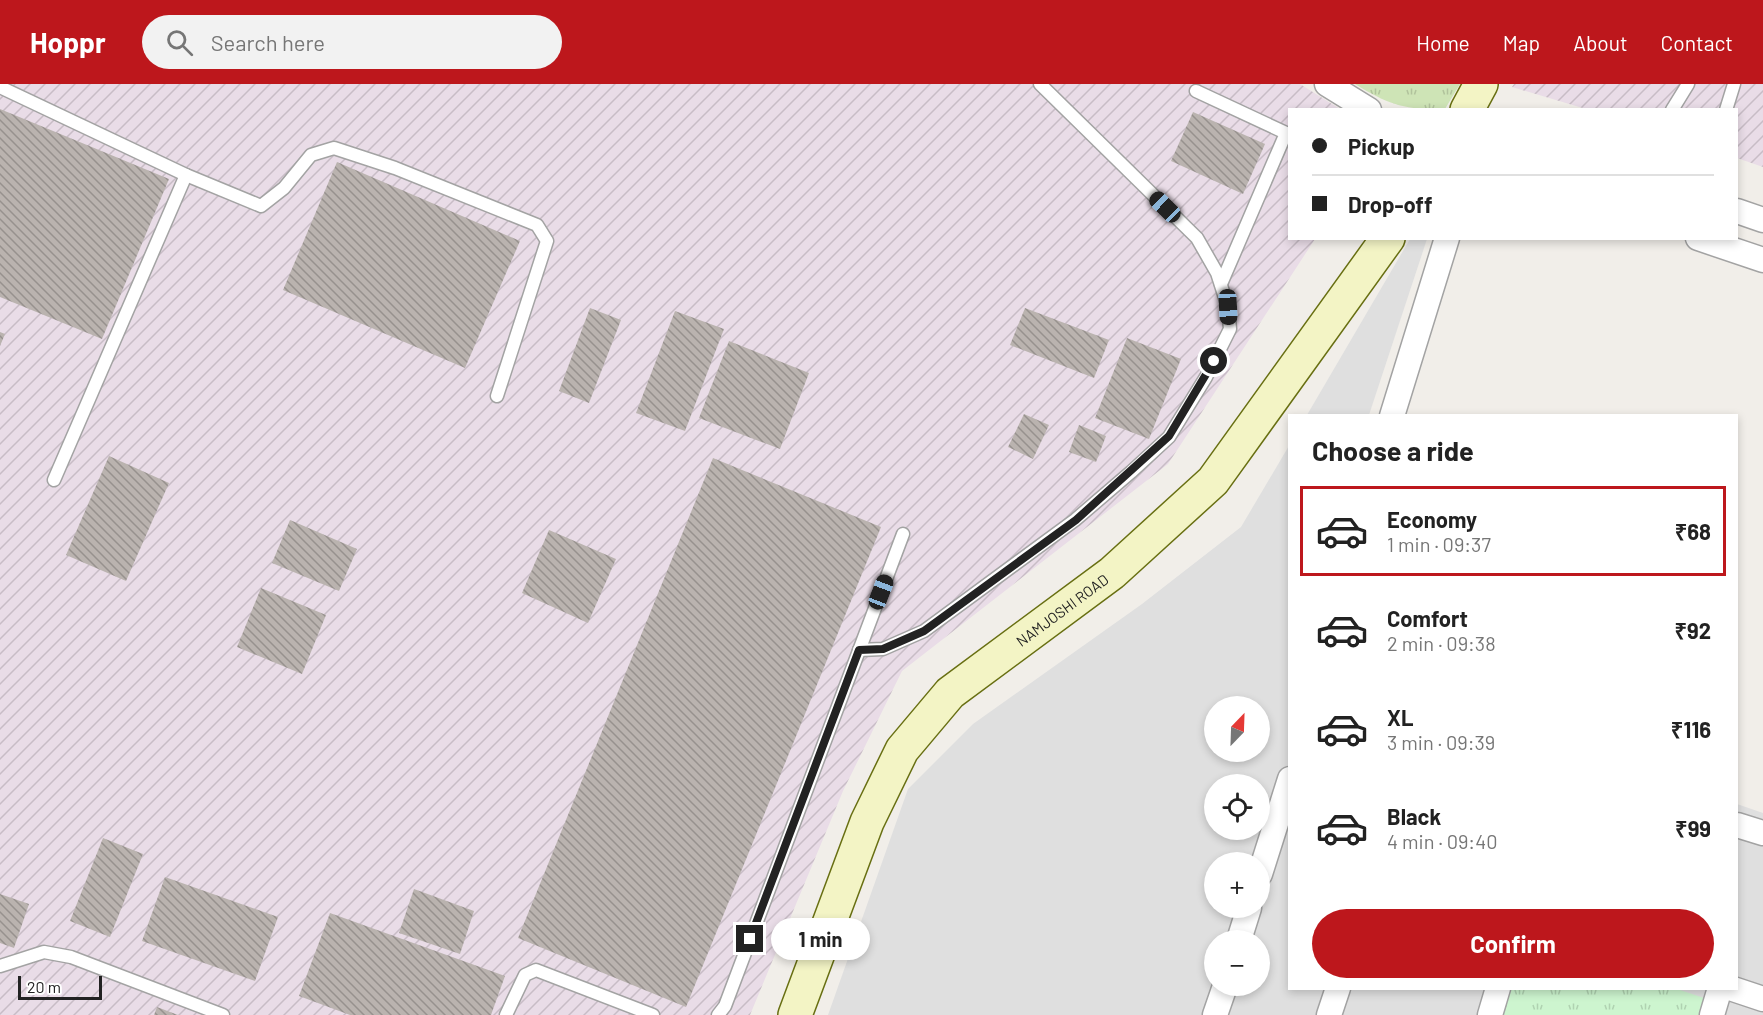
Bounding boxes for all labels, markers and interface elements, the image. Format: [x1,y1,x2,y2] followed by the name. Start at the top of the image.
[142,15,562,69] search box
[30,25,106,59] text: Hoppr
[163,26,196,59] icon: search
[211,29,325,55] text: Search here
[1416,30,1470,55] text: Home
[1503,30,1540,55] text: Map
[1573,30,1628,55] text: About
[1661,30,1733,55] text: Contact
[1348,133,1415,159] text: Pickup
[1146,188,1184,226] car
[1348,191,1432,217] text: Drop-off
[1218,289,1238,325] car
[1200,347,1227,374] route start
[1312,434,1474,466] text: Choose a ride
[1315,504,1369,558] icon: car
[1387,506,1477,532] text: Economy
[1675,518,1711,544] text: ₹68
[1387,532,1491,556] text: 1 min · 09:37
[1012,570,1112,650] street label: NAMJOSHI ROAD
[866,572,896,612] car
[1315,603,1369,657] icon: car
[1387,605,1468,631] text: Comfort
[1674,617,1711,643] text: ₹92
[1387,631,1496,655] text: 2 min · 09:38
[1204,696,1270,762] north arrow
[1204,696,1270,996] map controls
[1315,702,1369,756] icon: car
[1387,704,1413,730] text: XL
[1671,716,1711,742] text: ₹116
[1387,730,1495,754] text: 3 min · 09:39
[1204,774,1270,840] button: locate
[1315,801,1369,855] icon: car
[1387,803,1441,829] text: Black
[1675,815,1711,841] text: ₹99
[1387,829,1497,853] text: 4 min · 09:40
[1204,852,1270,918] button: +
[1312,909,1714,978] button: Confirm
[771,918,870,960] callout: 1 min
[736,925,763,952] route end
[799,927,842,951] text: 1 min
[1204,930,1270,996] button: −
[18,973,102,1000] scale bar
[27,977,61,996] text: 20 m

